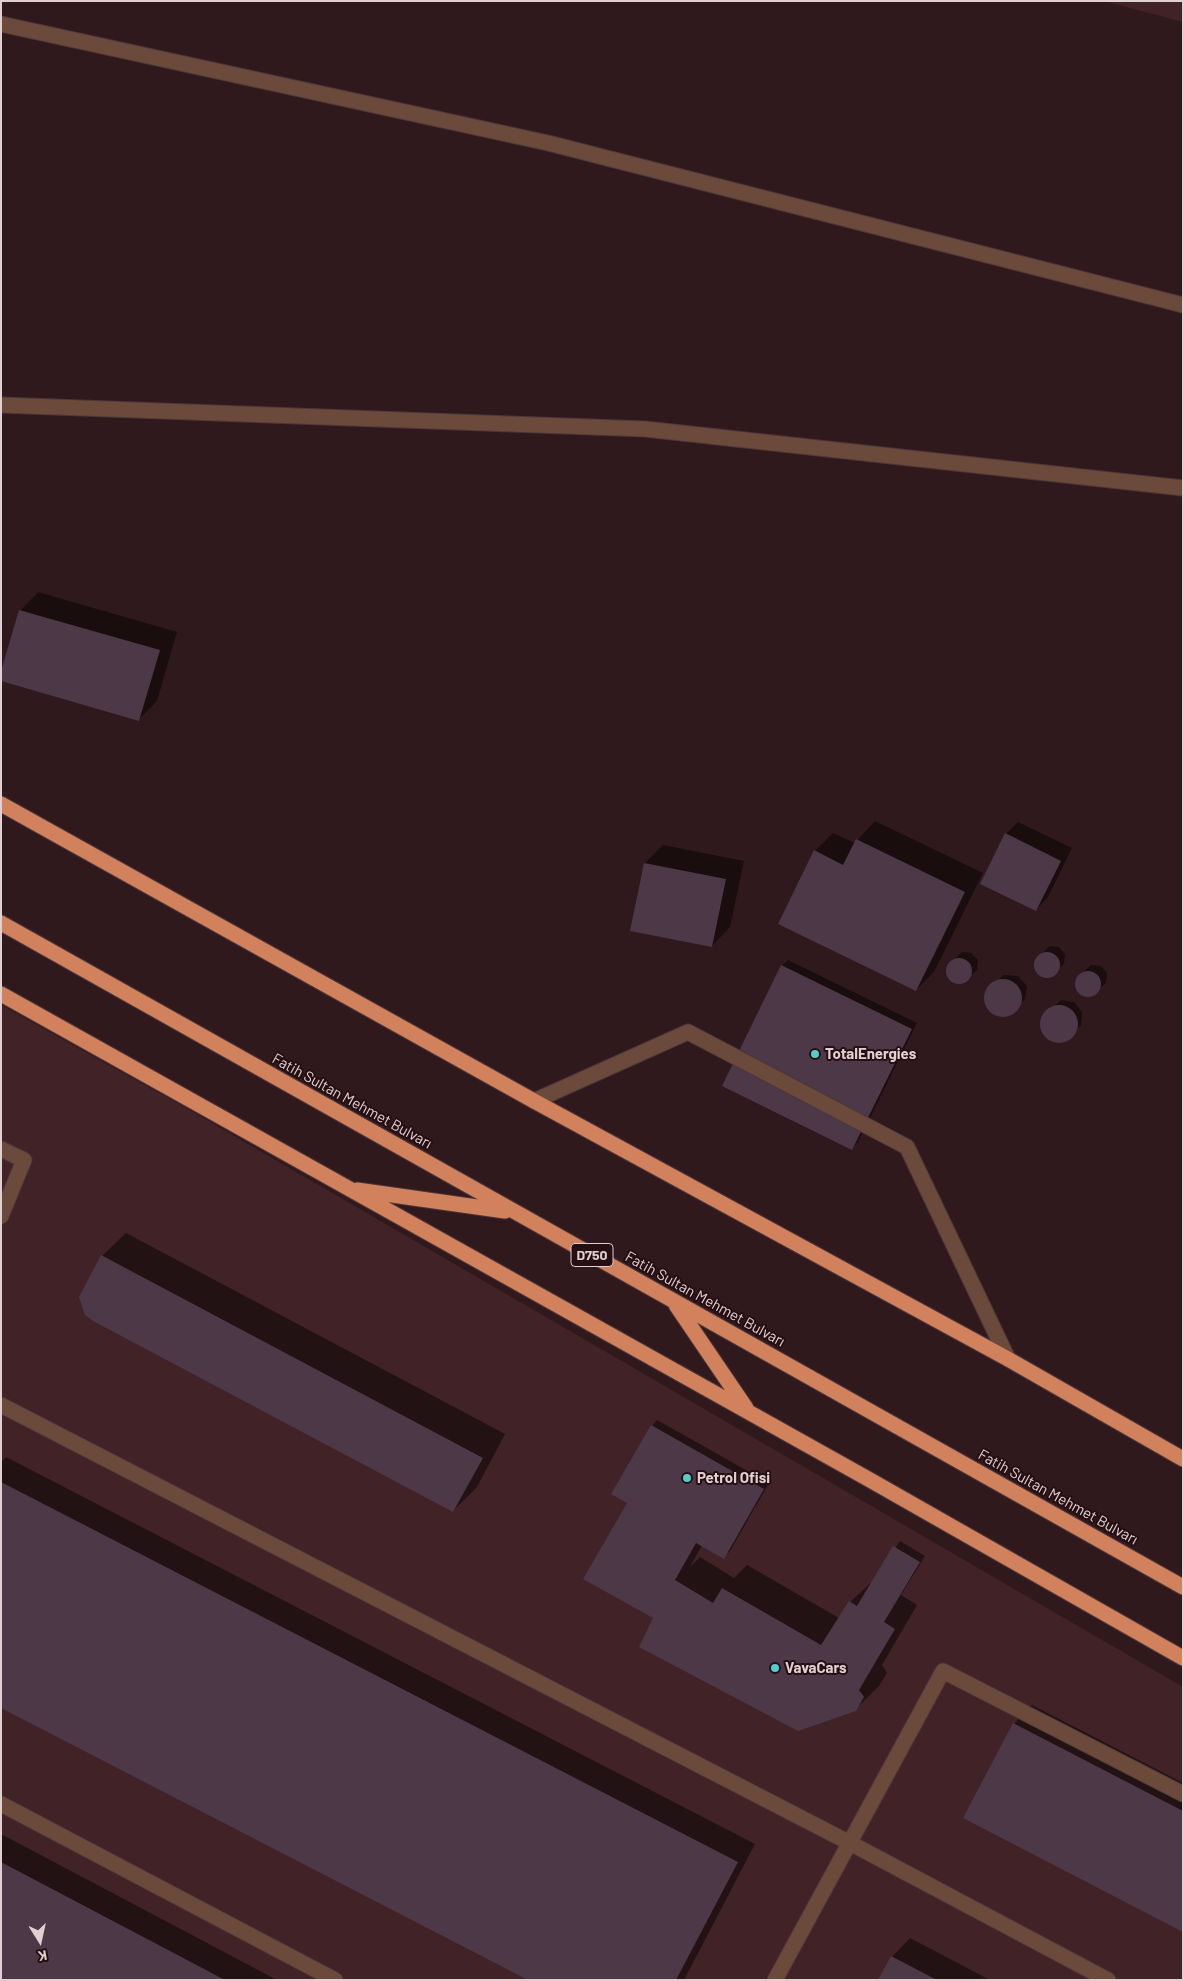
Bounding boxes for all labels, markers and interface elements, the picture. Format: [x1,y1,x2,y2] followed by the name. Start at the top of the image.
[825,1045,916,1063] place label: TotalEnergies
[809,1048,821,1060] marker: TotalEnergies
[269,1050,435,1152] street label: Fatih Sultan Mehmet Bulvarı
[571,1244,613,1266] road number: D750
[622,1248,788,1350] street label: Fatih Sultan Mehmet Bulvarı
[975,1446,1141,1548] street label: Fatih Sultan Mehmet Bulvarı
[697,1469,770,1487] place label: Petrol Ofisi
[681,1472,693,1484] marker: Petrol Ofisi
[785,1659,847,1677] place label: VavaCars
[769,1662,781,1674] marker: VavaCars
[15,1916,65,1966] north arrow
[37,1947,48,1965] text: K

